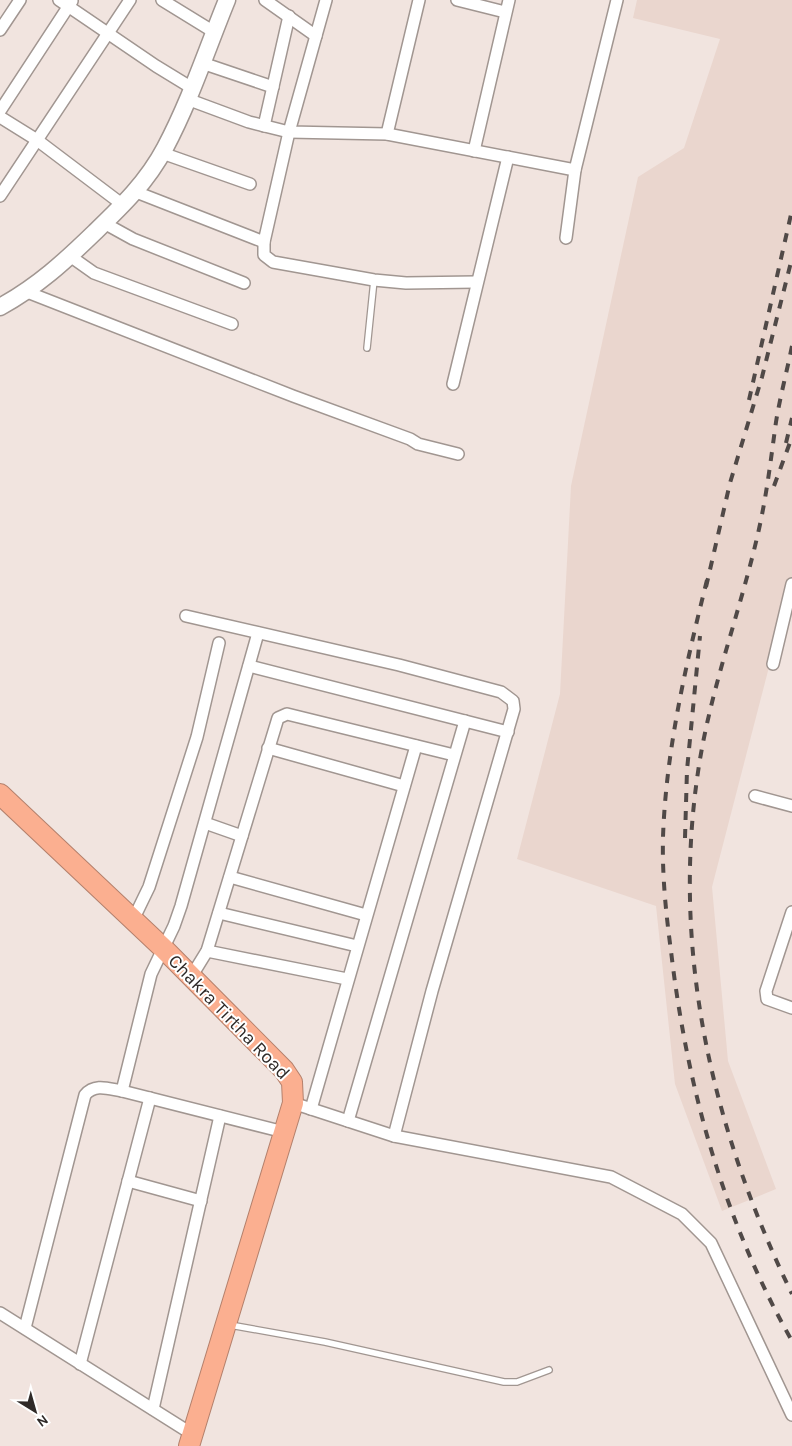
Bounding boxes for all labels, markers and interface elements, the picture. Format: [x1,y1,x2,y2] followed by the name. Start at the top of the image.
[164,950,294,1084] street label: Chakra Tirtha Road
[10,1386,60,1436] north arrow
[33,1411,52,1431] text: N

